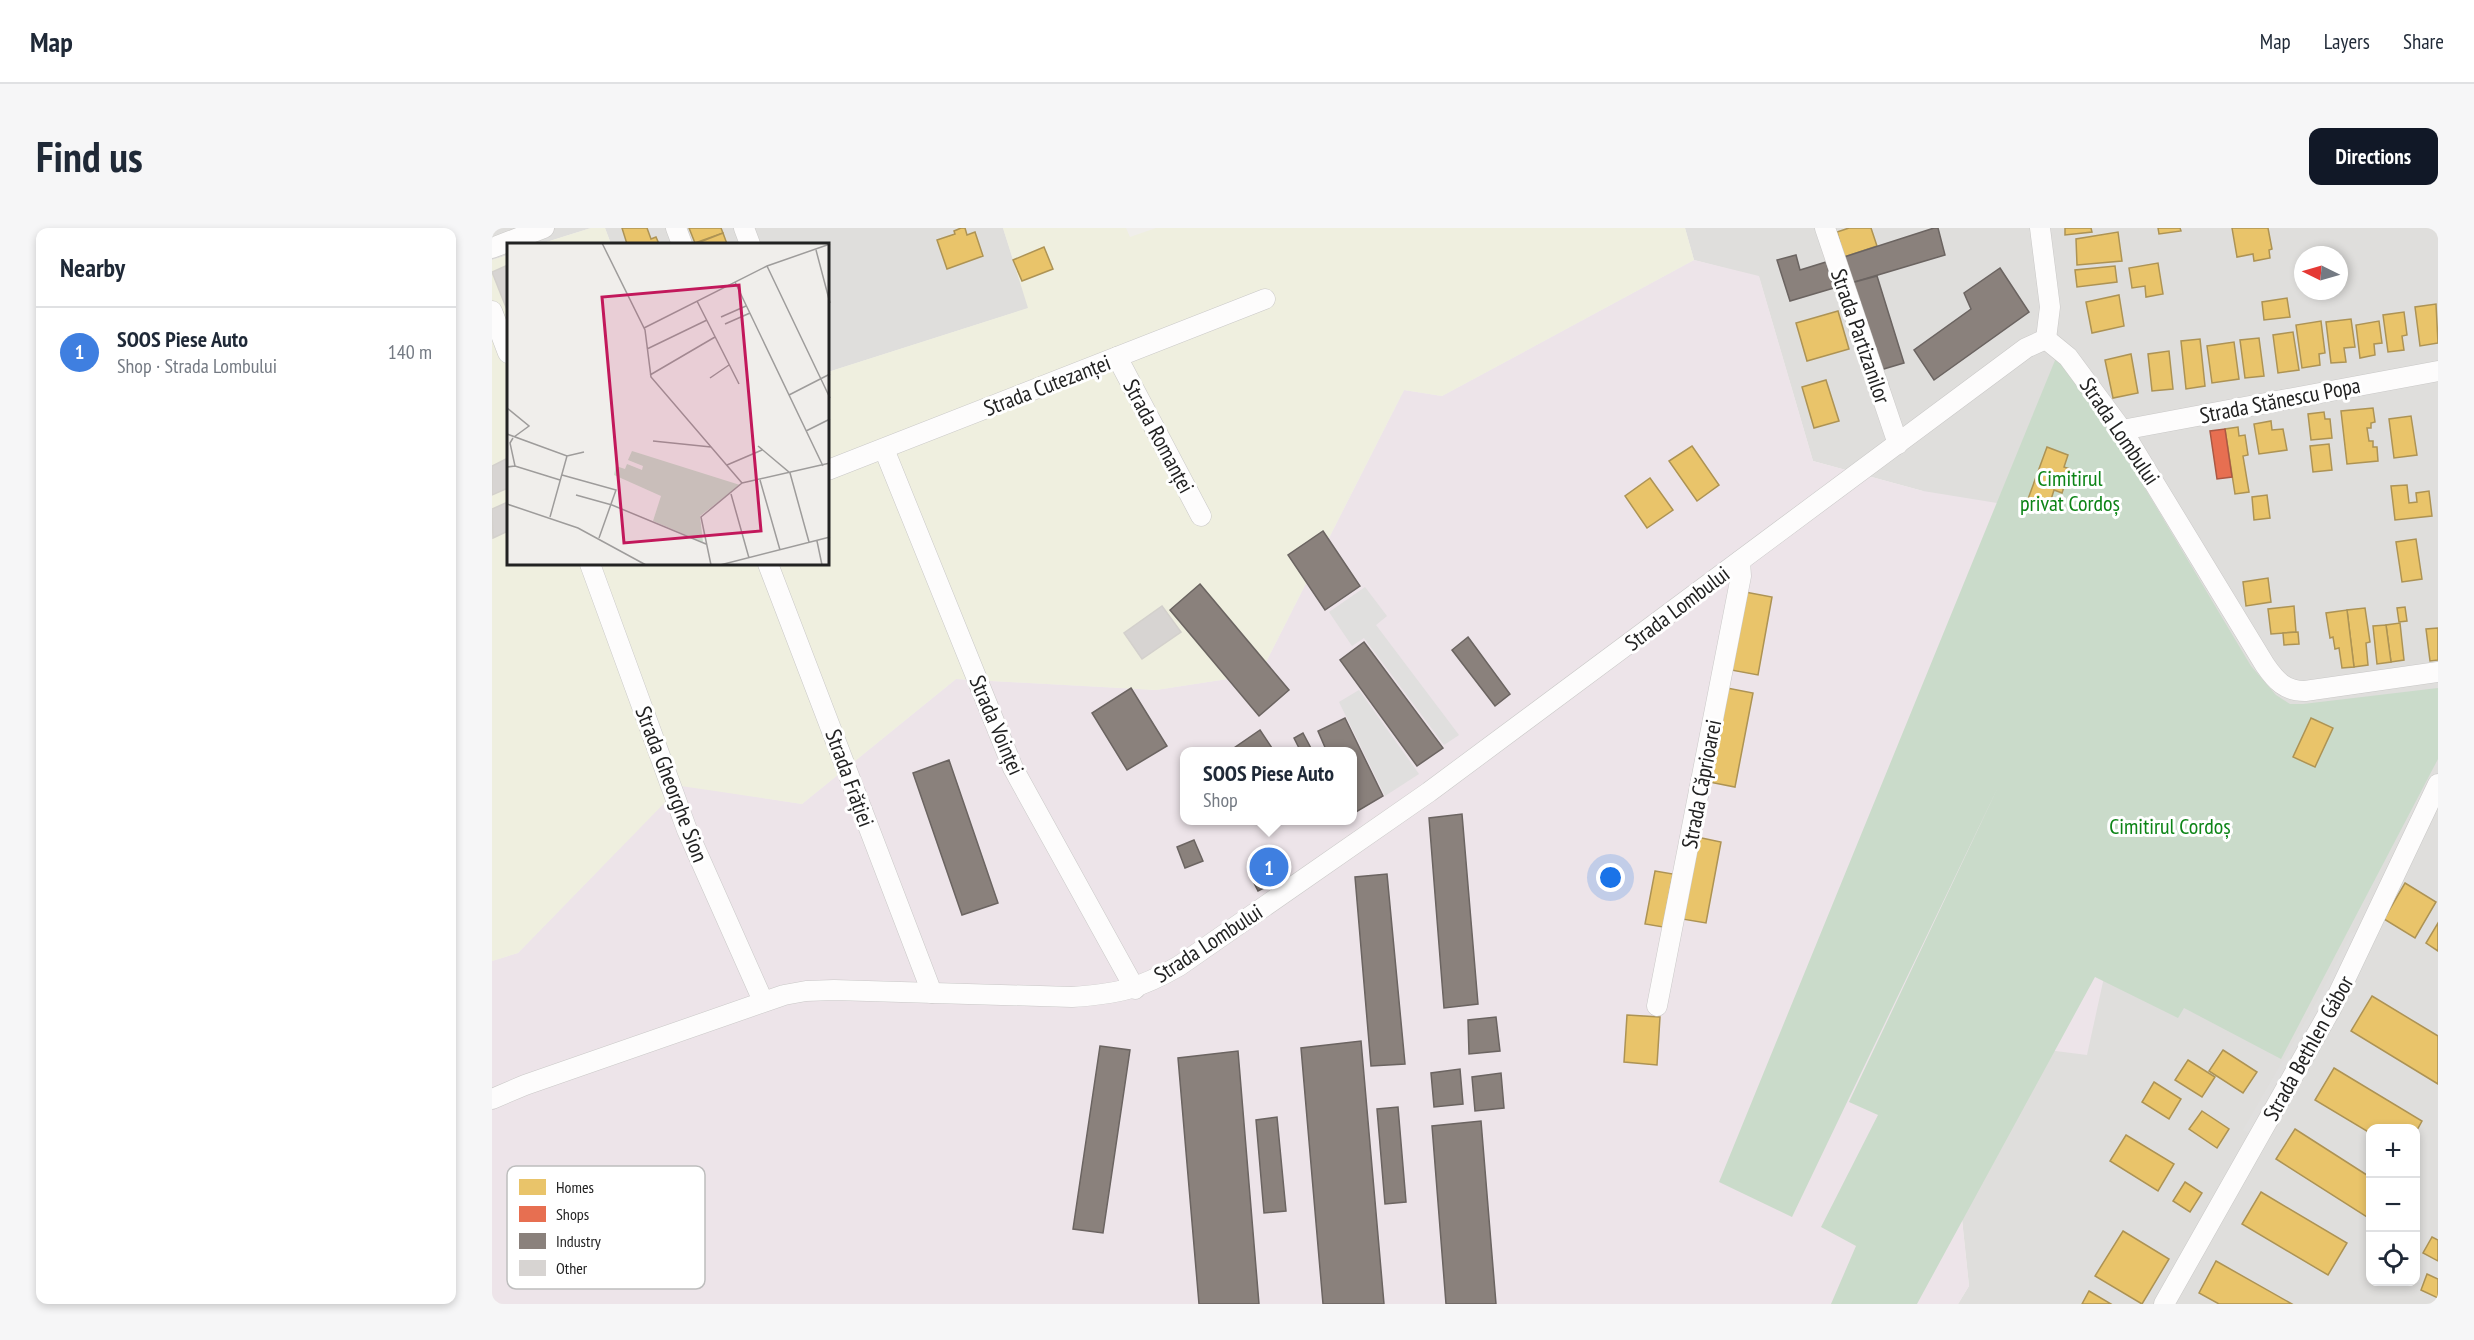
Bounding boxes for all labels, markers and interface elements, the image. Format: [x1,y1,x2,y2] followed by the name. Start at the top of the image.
[30,23,73,60] text: Map
[2260,28,2291,55] text: Map
[2324,28,2370,55] text: Layers
[2403,28,2444,55] text: Share
[2309,128,2438,185] button: Directions
[36,129,143,184] text: Find us
[507,243,830,566] inset map
[2294,246,2348,300] north arrow
[60,251,125,284] text: Nearby
[1825,265,1897,407] street label: Strada Partizanilor
[117,325,248,353] text: SOOS Piese Auto
[75,339,84,365] text: 1
[388,339,432,365] text: 140 m
[980,348,1114,422] street label: Strada Cutezanței
[117,353,277,379] text: Shop · Strada Lombului
[2197,371,2363,429] street label: Strada Stănescu Popa
[2074,372,2166,490] street label: Strada Lombului
[1117,374,1201,498] street label: Strada Romanței
[2020,464,2120,517] park label: Cimitirul privat Cordoș
[1619,560,1735,656] street label: Strada Lombului
[963,671,1031,779] street label: Strada Voinței
[629,702,715,866] street label: Strada Gheorghe Sion
[1675,717,1727,851] street label: Strada Căprioarei
[819,725,881,831] street label: Strada Frăției
[1180,747,1357,825] popup
[1203,759,1334,787] text: SOOS Piese Auto
[1203,787,1238,813] text: Shop
[2109,812,2231,840] park label: Cimitirul Cordoș
[1250,844,1288,890] pin: 1
[1596,863,1625,892] your location
[1148,898,1268,988] street label: Strada Lombului
[2257,970,2359,1126] street label: Strada Bethlen Gábor
[2366,1124,2420,1286] map controls
[2366,1124,2420,1178] button: +
[507,1166,705,1289] legend
[556,1177,594,1197] text: Homes
[2366,1178,2420,1232] button: −
[556,1204,589,1224] text: Shops
[556,1231,601,1251] text: Industry
[2366,1232,2420,1286] button: locate
[556,1258,588,1278] text: Other

